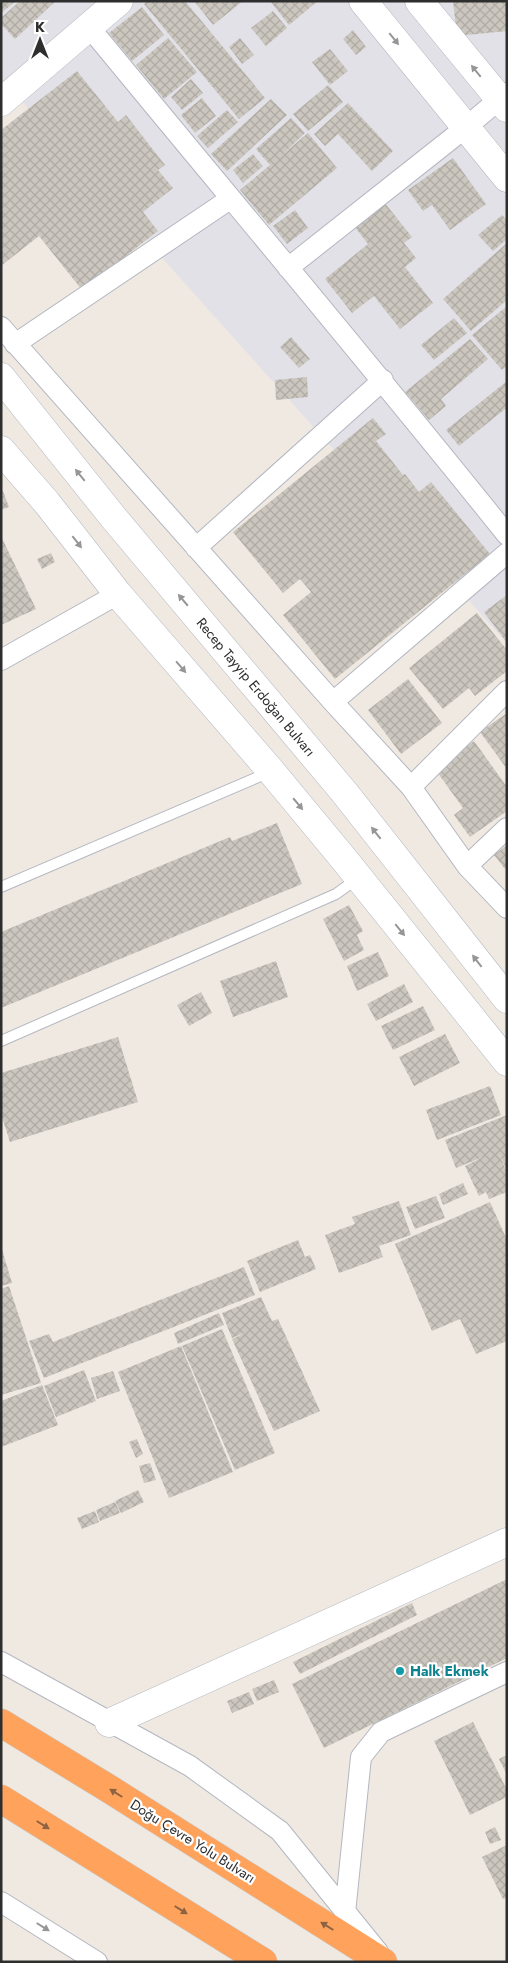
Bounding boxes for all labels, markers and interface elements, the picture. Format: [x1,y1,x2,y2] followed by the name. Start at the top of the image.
[15,15,65,65] north arrow
[35,17,45,37] text: K
[388,32,399,45] one-way arrow
[470,64,481,77] one-way arrow
[74,469,85,482] one-way arrow
[71,535,82,548] one-way arrow
[178,594,189,607] one-way arrow
[192,613,320,761] street label: Recep Tayyip Erdoğan Bulvarı
[175,660,186,673] one-way arrow
[292,797,303,810] one-way arrow
[371,827,382,840] one-way arrow
[395,923,406,936] one-way arrow
[471,955,482,968] one-way arrow
[410,1661,489,1681] place label: Halk Ekmek
[394,1665,406,1677] marker: Halk Ekmek
[109,1788,122,1797] one-way arrow
[127,1794,259,1888] street label: Doğu Çevre Yolu Bulvarı
[36,1820,49,1829] one-way arrow
[175,1905,188,1915] one-way arrow
[320,1922,333,1931] one-way arrow
[36,1923,49,1932] one-way arrow

